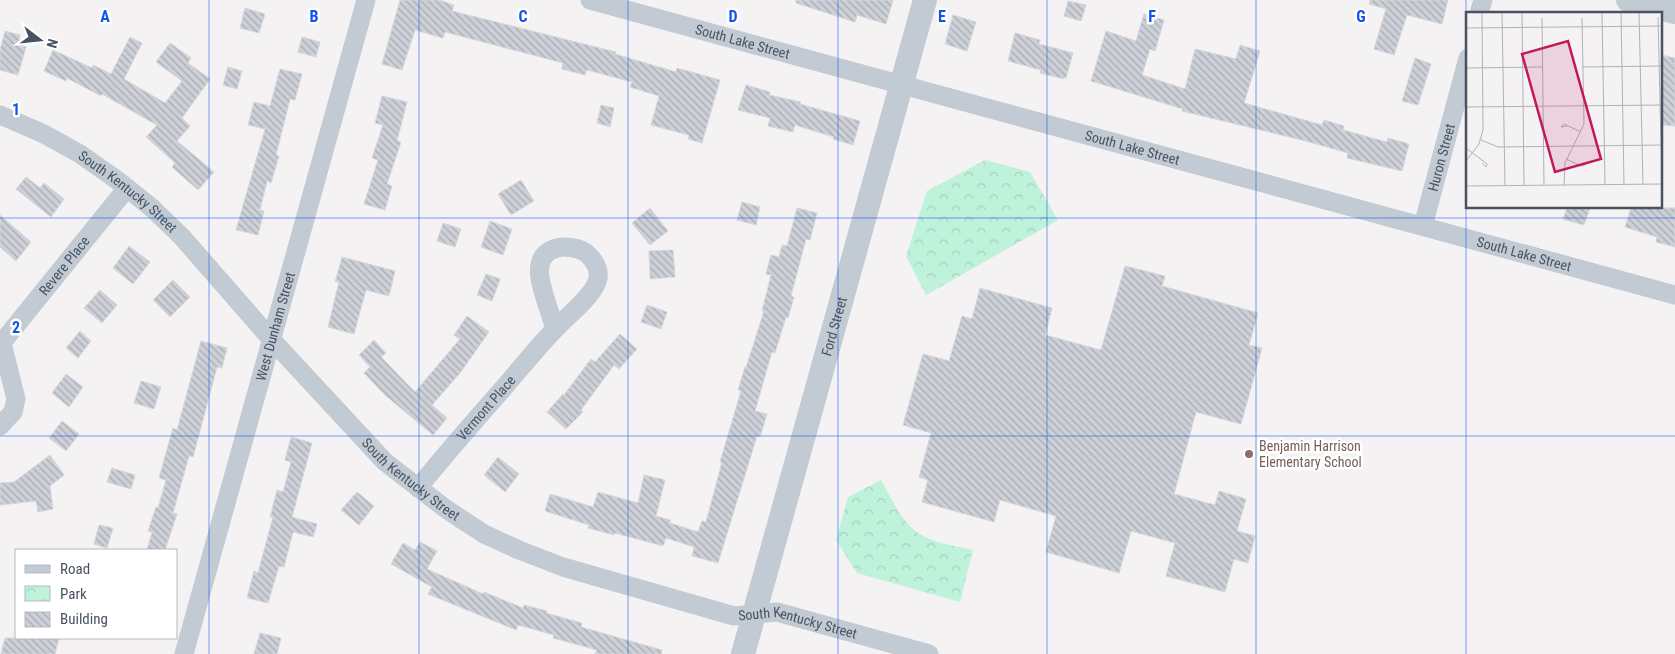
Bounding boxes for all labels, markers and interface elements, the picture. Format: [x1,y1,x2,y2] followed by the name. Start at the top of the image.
[100,7,110,26] text: A
[310,7,319,26] text: B
[518,7,528,26] text: C
[728,7,738,26] text: D
[938,7,946,26] text: E
[1148,7,1156,26] text: F
[1356,7,1366,26] text: G
[1466,12,1662,209] inset map
[15,15,65,65] north arrow
[693,21,792,62] street label: South Lake Street
[44,37,61,50] text: N
[12,100,20,119] text: 1
[1425,122,1458,193] street label: Huron Street
[1083,127,1181,168] street label: South Lake Street
[75,147,180,236] street label: South Kentucky Street
[36,233,93,298] street label: Revere Place
[1475,233,1573,274] street label: South Lake Street
[252,270,298,383] street label: West Dunham Street
[818,295,850,358] street label: Ford Street
[12,318,20,337] text: 2
[453,372,519,444] street label: Vermont Place
[359,435,463,524] street label: South Kentucky Street
[1259,438,1362,470] place label: Benjamin Harrison Elementary School
[1243,448,1255,460] marker: Benjamin Harrison Elementary School
[15,549,178,639] legend
[60,560,90,578] text: Road
[60,585,87,603] text: Park
[737,604,859,642] street label: South Kentucky Street
[60,610,108,628] text: Building

